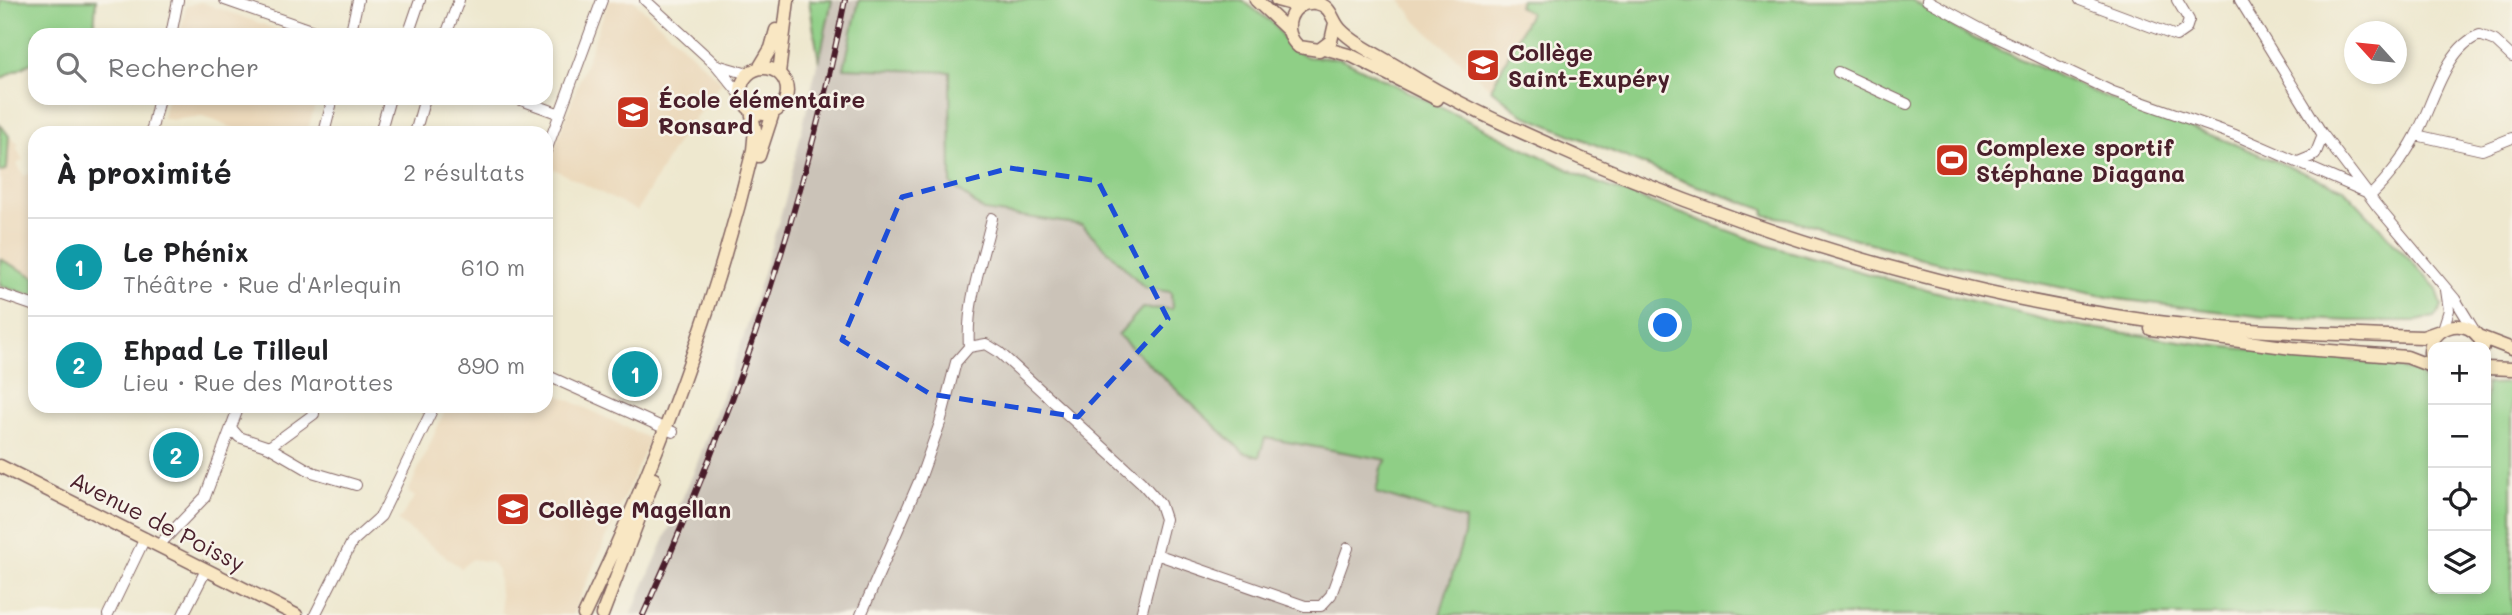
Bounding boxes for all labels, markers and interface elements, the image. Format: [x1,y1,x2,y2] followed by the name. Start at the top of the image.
[2344,21,2407,84] north arrow
[28,28,553,105] search box
[1508,37,1670,93] place label: Collège Saint-Exupéry
[1464,46,1502,84] school or university icon: Collège Saint-Exupéry
[52,48,90,86] icon: search
[108,50,259,84] text: Rechercher
[658,84,865,140] place label: École élémentaire Ronsard
[614,93,652,131] school or university icon: École élémentaire Ronsard
[1976,132,2185,188] place label: Complexe sportif Stéphane Diagana
[1933,141,1971,179] sports icon: Complexe sportif Stéphane Diagana
[56,152,232,192] text: À proximité
[403,157,525,187] text: 2 résultats
[123,235,249,269] text: Le Phénix
[74,252,84,282] text: 1
[461,252,525,282] text: 610 m
[123,269,401,299] text: Théâtre · Rue d'Arlequin
[1648,308,1682,342] your location
[123,333,328,367] text: Ehpad Le Tilleul
[2428,342,2491,594] map controls
[2428,342,2491,405] button: +
[612,348,658,400] pin: 1
[73,350,85,380] text: 2
[458,350,525,380] text: 890 m
[123,367,393,397] text: Lieu · Rue des Marottes
[2428,405,2491,468] button: −
[153,429,199,481] pin: 2
[66,464,250,578] street label: Avenue de Poissy
[2428,468,2491,531] button: locate
[494,490,532,528] school or university icon: Collège Magellan
[538,494,731,524] place label: Collège Magellan
[2428,531,2491,594] button: layers

